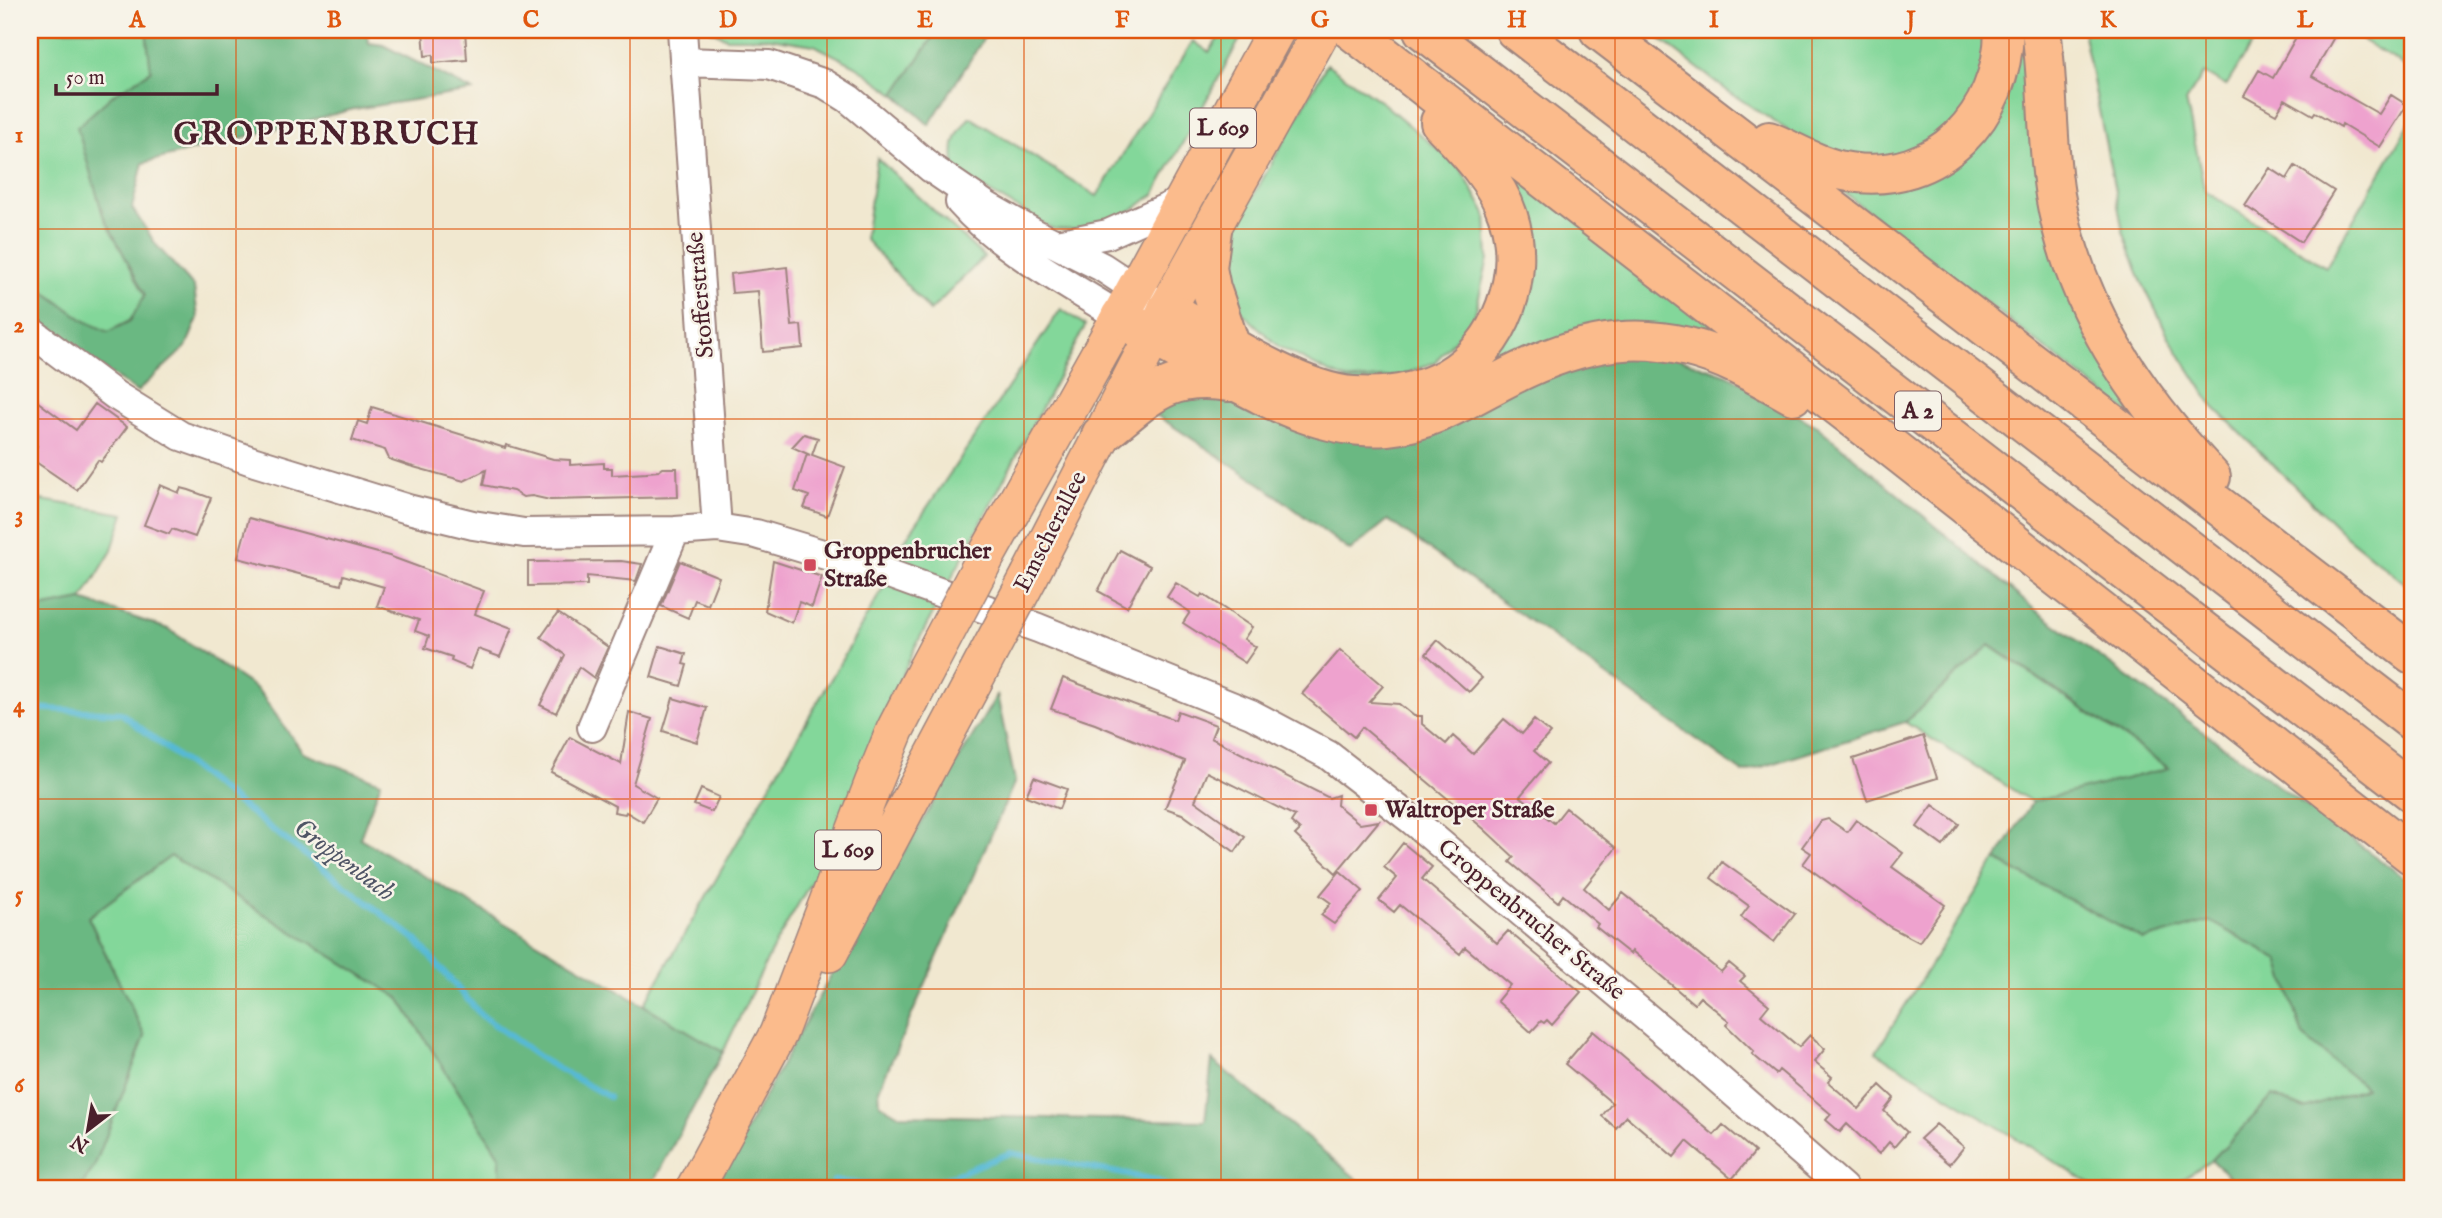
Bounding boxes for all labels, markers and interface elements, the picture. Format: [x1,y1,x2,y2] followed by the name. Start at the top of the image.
[128,6,146,35] text: A
[326,6,342,35] text: B
[523,6,540,35] text: C
[719,6,737,35] text: D
[917,6,933,35] text: E
[1115,6,1130,35] text: F
[1311,6,1330,35] text: G
[1507,6,1527,35] text: H
[1709,6,1719,35] text: I
[1903,6,1916,35] text: J
[2100,6,2118,35] text: K
[2297,6,2314,35] text: L
[56,52,217,96] scale bar
[66,65,105,92] text: 50 m
[1190,108,1256,148] road number: L 609
[173,115,481,156] district label: GROPPENBRUCH
[15,121,23,150] text: 1
[680,231,722,359] street label: Stofferstraße
[14,311,25,340] text: 2
[1895,392,1941,430] road number: A 2
[1007,466,1095,598] street label: Emscherallee
[15,501,23,530] text: 3
[824,536,992,595] place label: Groppenbrucher Straße
[802,557,818,573] marker: Groppenbrucher Straße
[13,691,25,720] text: 4
[1384,795,1555,826] place label: Waltroper Straße
[1363,802,1379,818] marker: Waltroper Straße
[287,811,401,909] water label: Groppenbach
[815,830,881,870] road number: L 609
[1431,832,1631,1008] street label: Groppenbrucher Straße
[15,881,24,910] text: 5
[14,1071,25,1100] text: 6
[52,1096,122,1166] north arrow
[67,1128,94,1158] text: N

